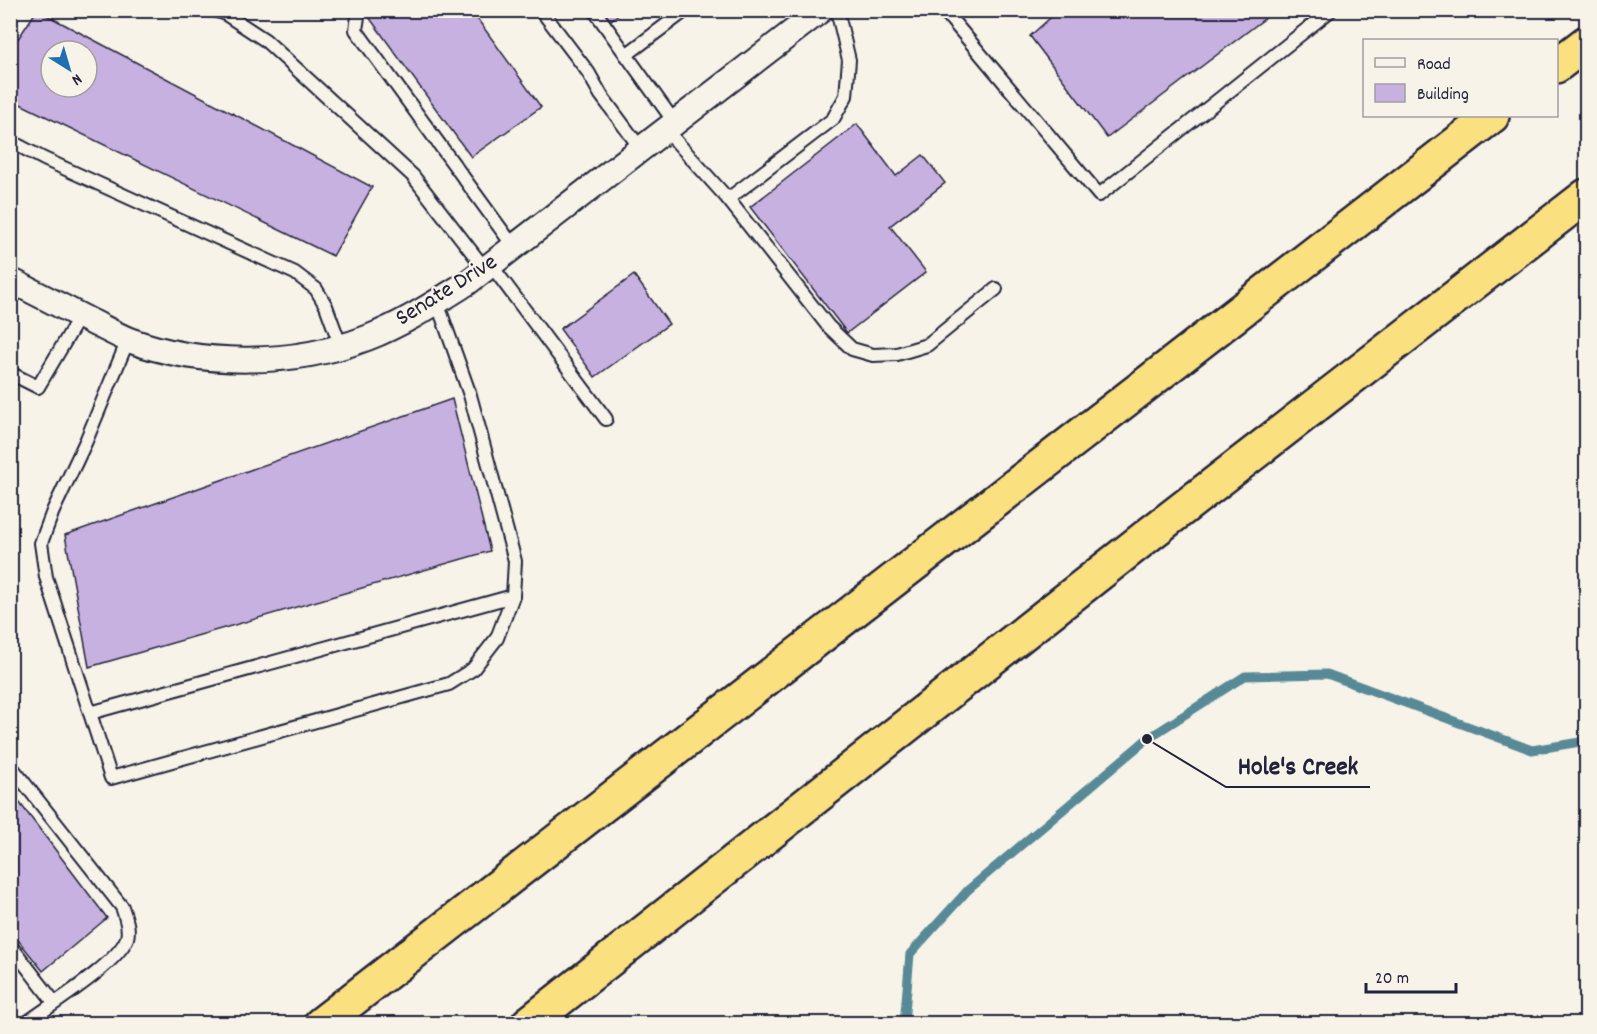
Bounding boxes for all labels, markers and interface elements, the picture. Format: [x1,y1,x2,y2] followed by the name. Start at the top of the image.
[39,39,99,99] north arrow
[1363,39,1558,117] legend
[1417,53,1451,78] text: Road
[66,67,87,91] text: N
[1417,83,1469,108] text: Building
[389,246,505,336] street label: Senate Drive
[1226,743,1370,787] callout: Hole's Creek
[1238,750,1359,787] text: Hole's Creek
[1366,956,1456,994] scale bar
[1375,967,1409,992] text: 20 m

